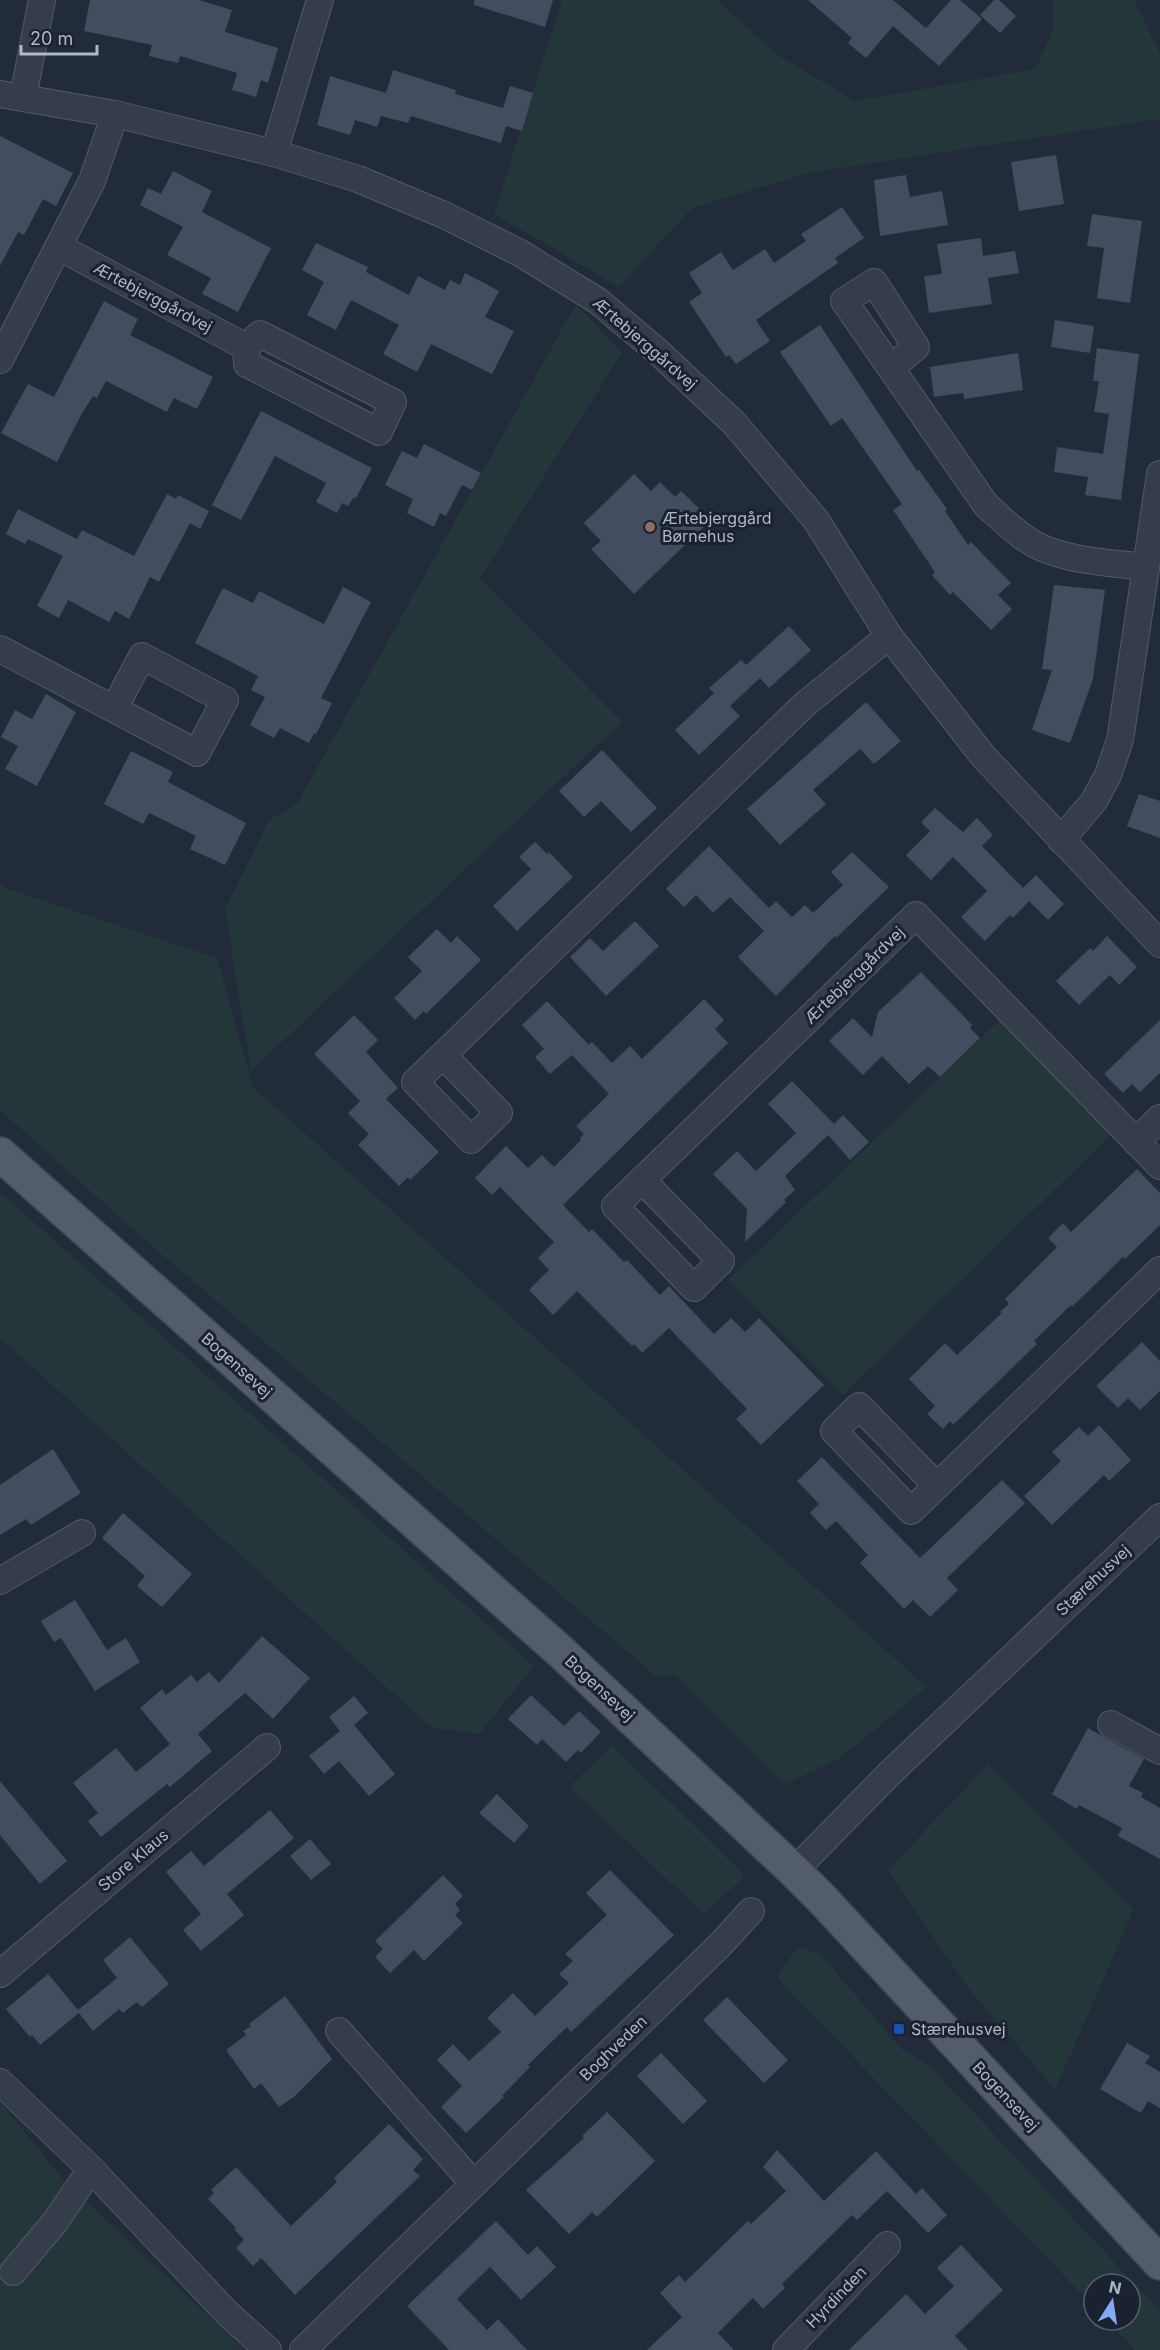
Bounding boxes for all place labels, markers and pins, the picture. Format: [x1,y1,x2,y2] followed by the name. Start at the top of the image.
[662,508,772,546] place label: Ærtebjerggård Børnehus
[643,520,657,534] marker: Ærtebjerggård Børnehus
[911,2019,1006,2039] place label: Stærehusvej
[892,2022,906,2036] marker: Stærehusvej

